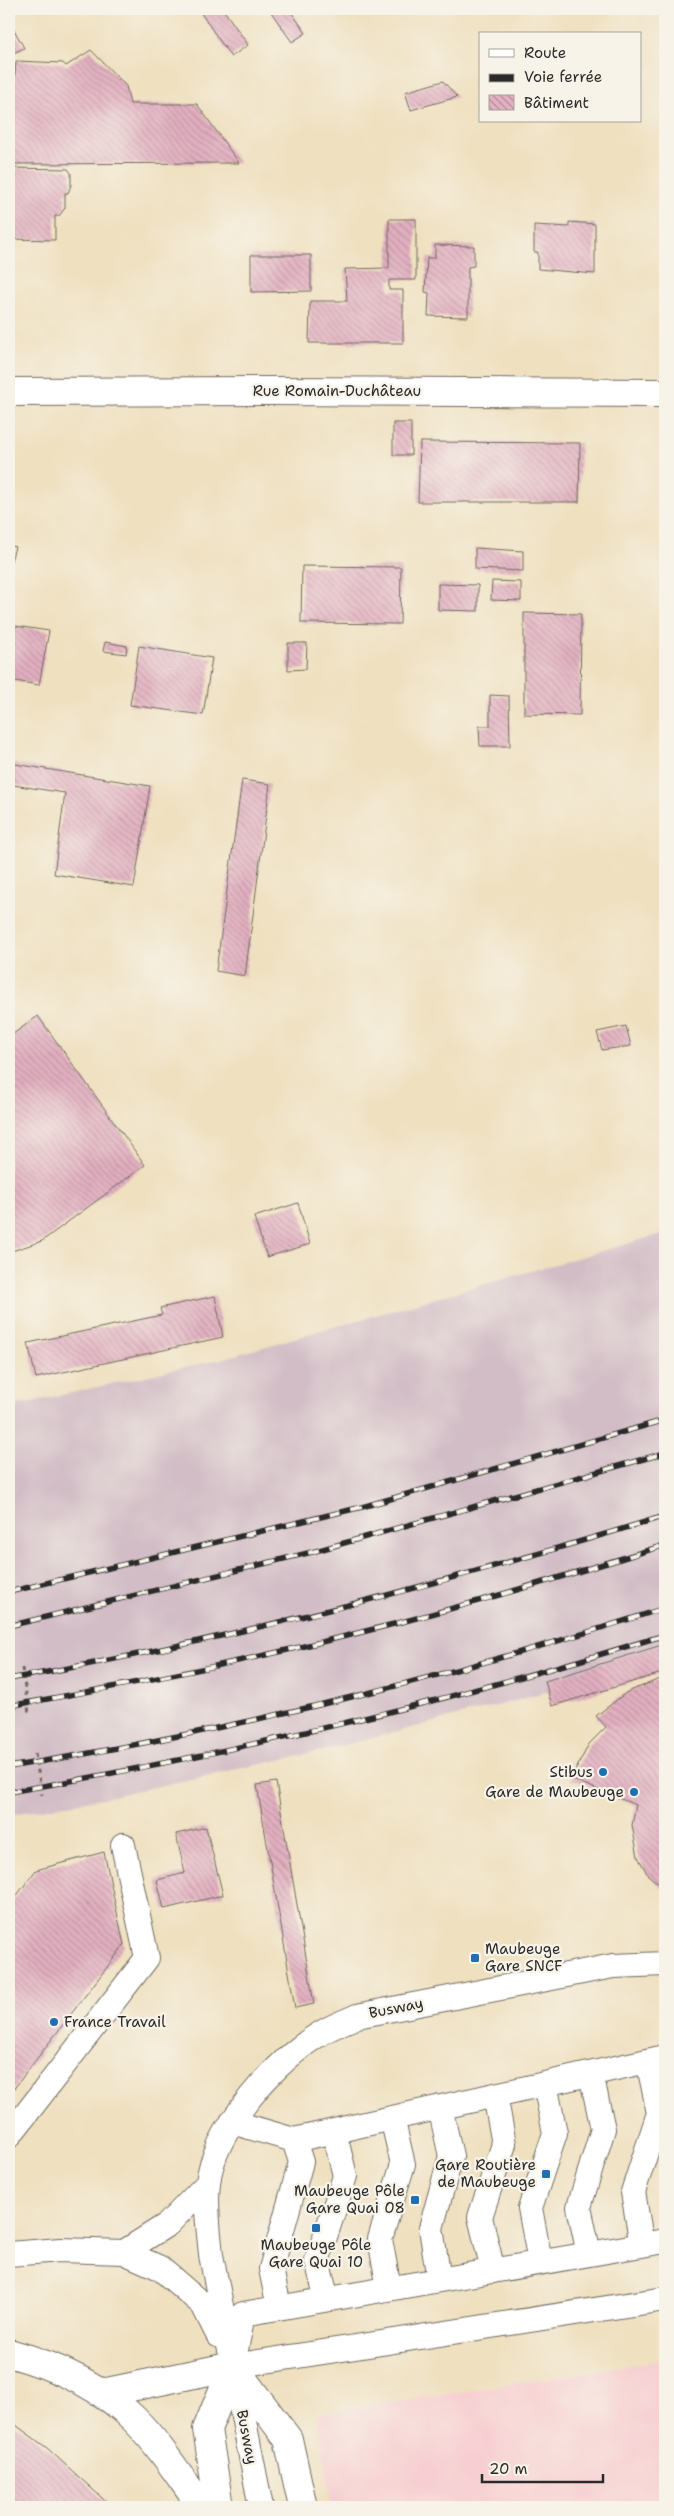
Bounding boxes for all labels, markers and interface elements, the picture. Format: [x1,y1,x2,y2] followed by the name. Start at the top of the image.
[479,32,642,122] legend
[524,43,566,63] text: Route
[524,67,602,87] text: Voie ferrée
[524,93,589,113] text: Bâtiment
[253,381,421,401] street label: Rue Romain-Duchâteau
[550,1762,593,1782] place label: Stibus
[597,1766,609,1778] marker: Stibus
[485,1782,624,1802] place label: Gare de Maubeuge
[628,1786,640,1798] marker: Gare de Maubeuge
[485,1939,563,1976] place label: Maubeuge Gare SNCF
[469,1952,481,1964] marker: Maubeuge Gare SNCF
[367,1993,425,2023] street label: Busway
[64,2012,166,2032] place label: France Travail
[48,2016,60,2028] marker: France Travail
[435,2155,536,2192] place label: Gare Routière de Maubeuge
[540,2168,552,2180] marker: Gare Routière de Maubeuge
[294,2181,405,2218] place label: Maubeuge Pôle Gare Quai 08
[409,2194,421,2206] marker: Maubeuge Pôle Gare Quai 08
[310,2222,322,2234] marker: Maubeuge Pôle Gare Quai 10
[261,2235,371,2272] place label: Maubeuge Pôle Gare Quai 10
[232,2408,262,2466] street label: Busway
[482,2451,603,2483] scale bar
[489,2459,528,2479] text: 20 m

